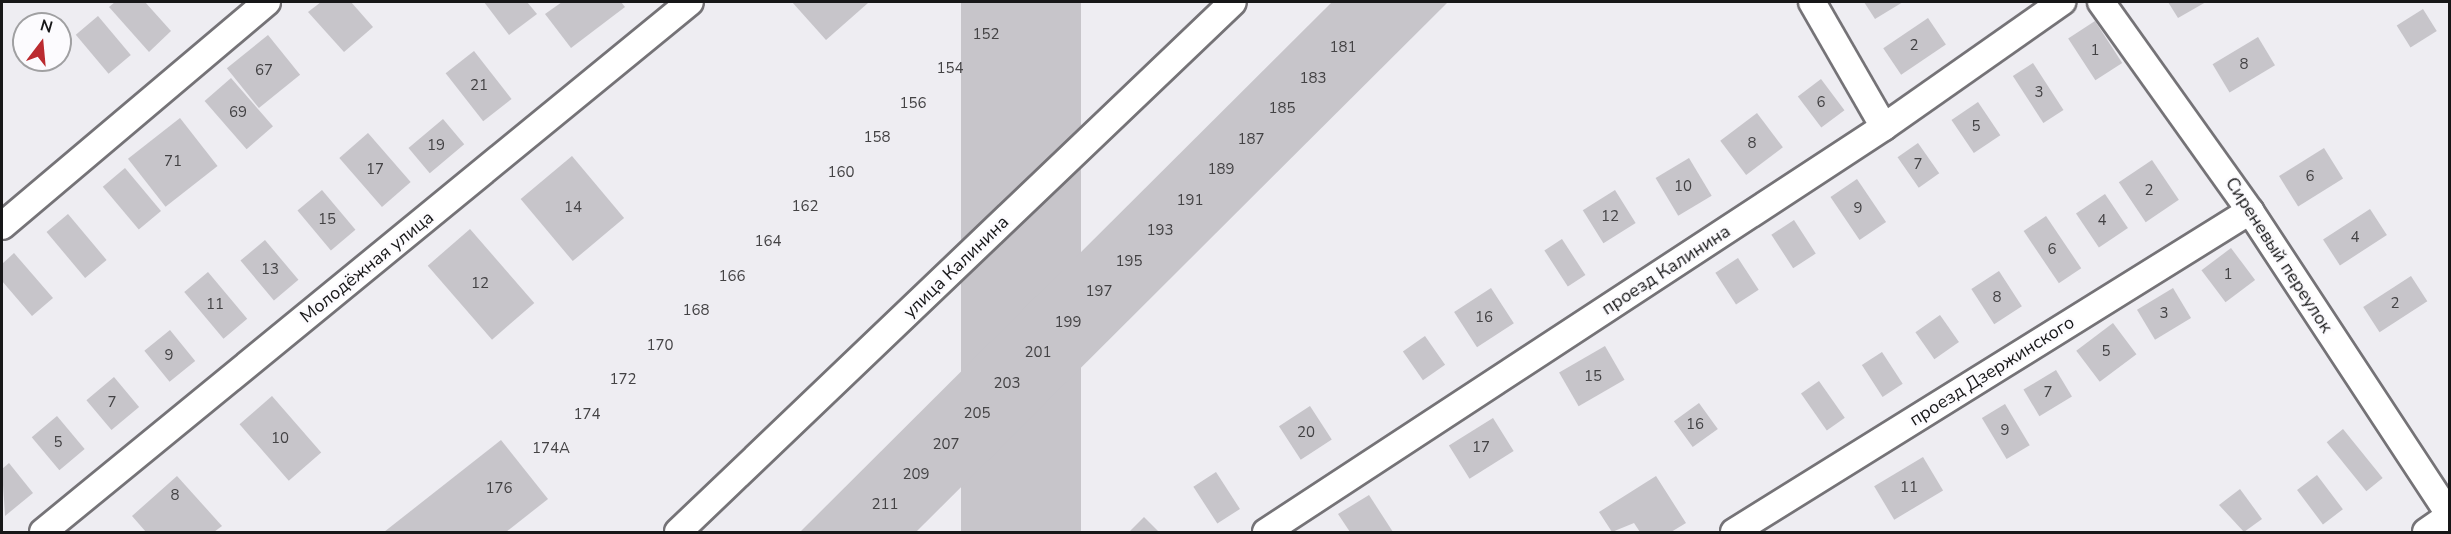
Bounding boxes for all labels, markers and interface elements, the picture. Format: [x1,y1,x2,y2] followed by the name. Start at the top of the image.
[12,12,72,72] north arrow
[38,14,55,39] text: N
[973,26,999,44] house number: 152
[1910,37,1918,55] house number: 2
[1330,39,1356,57] house number: 181
[2091,42,2099,60] house number: 1
[2240,56,2248,74] house number: 8
[937,60,963,78] house number: 154
[255,62,273,80] house number: 67
[1300,70,1326,88] house number: 183
[470,77,488,95] house number: 21
[2035,84,2043,102] house number: 3
[1817,94,1825,112] house number: 6
[900,95,926,113] house number: 156
[1269,100,1295,118] house number: 185
[229,104,247,122] house number: 69
[1972,118,1980,136] house number: 5
[864,129,890,147] house number: 158
[1238,131,1264,149] house number: 187
[1748,135,1756,153] house number: 8
[427,137,445,155] house number: 19
[164,153,182,171] house number: 71
[1914,156,1922,174] house number: 7
[366,161,384,179] house number: 17
[1208,161,1234,179] house number: 189
[828,164,854,182] house number: 160
[2306,168,2314,186] house number: 6
[2221,173,2337,337] street label: Сиреневый переулок
[1674,178,1692,196] house number: 10
[2145,182,2153,200] house number: 2
[1177,192,1203,210] house number: 191
[792,198,818,216] house number: 162
[564,199,582,217] house number: 14
[1854,200,1862,218] house number: 9
[296,207,438,327] street label: Молодёжная улица
[1601,208,1619,226] house number: 12
[318,211,336,229] house number: 15
[899,211,1013,323] street label: улица Калинина
[2098,212,2106,230] house number: 4
[1598,220,1734,320] street label: проезд Калинина
[1147,222,1173,240] house number: 193
[2351,229,2359,247] house number: 4
[755,233,781,251] house number: 164
[2048,241,2056,259] house number: 6
[1116,253,1142,271] house number: 195
[261,261,279,279] house number: 13
[2224,266,2232,284] house number: 1
[719,268,745,286] house number: 166
[471,275,489,293] house number: 12
[1086,283,1112,301] house number: 197
[1993,289,2001,307] house number: 8
[2391,295,2399,313] house number: 2
[206,296,224,314] house number: 11
[683,302,709,320] house number: 168
[2160,305,2168,323] house number: 3
[1475,309,1493,327] house number: 16
[1906,311,2078,431] street label: проезд Дзержинского
[1055,314,1081,332] house number: 199
[647,337,673,355] house number: 170
[2102,343,2110,361] house number: 5
[1025,344,1051,362] house number: 201
[165,347,173,365] house number: 9
[1584,368,1602,386] house number: 15
[610,371,636,389] house number: 172
[994,375,1020,393] house number: 203
[2044,384,2052,402] house number: 7
[108,394,116,412] house number: 7
[964,405,990,423] house number: 205
[574,406,600,424] house number: 174
[1686,416,1704,434] house number: 16
[2001,422,2009,440] house number: 9
[1297,424,1315,442] house number: 20
[271,430,289,448] house number: 10
[54,434,62,452] house number: 5
[933,436,959,454] house number: 207
[1472,439,1490,457] house number: 17
[532,440,570,458] house number: 174А
[903,466,929,484] house number: 209
[1900,479,1918,497] house number: 11
[486,480,512,498] house number: 176
[171,487,179,505] house number: 8
[872,496,898,514] house number: 211

